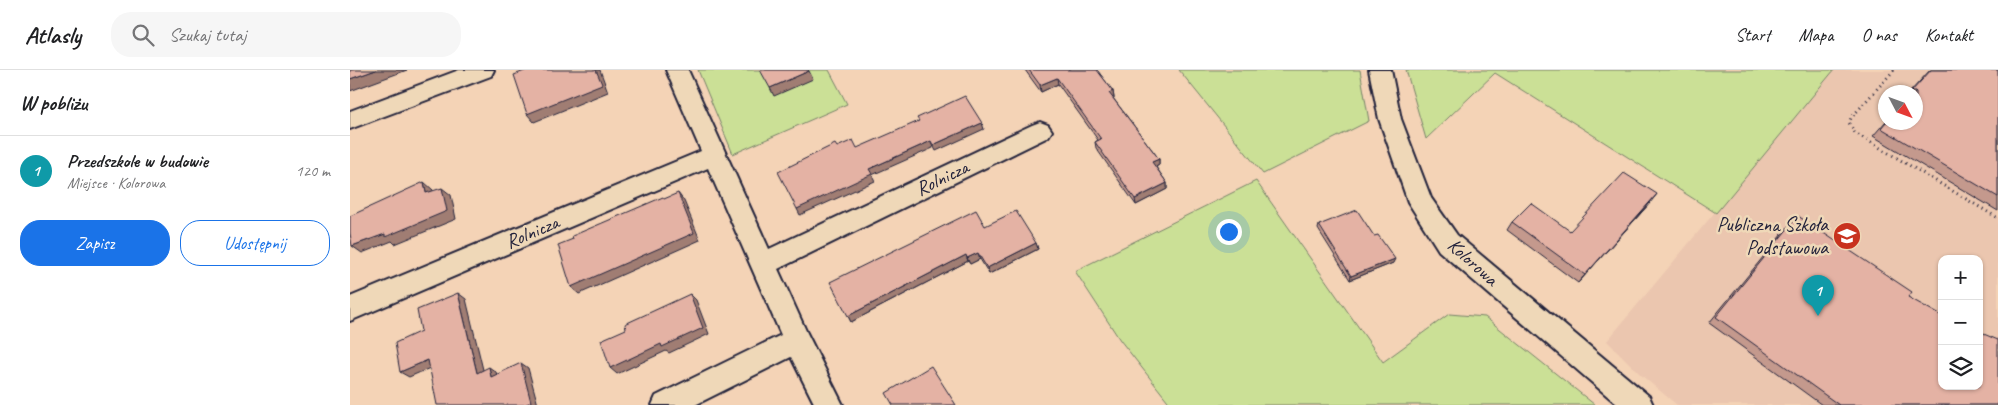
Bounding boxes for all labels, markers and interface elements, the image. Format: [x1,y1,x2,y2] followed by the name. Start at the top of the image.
[111,12,461,57] search box
[25,20,81,50] text: Atlasly
[129,21,157,49] icon: search
[169,23,247,47] text: Szukaj tutaj
[1735,24,1771,46] text: Start
[1799,24,1833,46] text: Mapa
[1861,24,1897,46] text: O nas
[1925,24,1973,46] text: Kontakt
[1878,85,1923,130] north arrow
[20,90,87,116] text: W pobliżu
[67,149,208,173] text: Przedszkole w budowie
[911,154,974,201] street label: Rolnicza
[32,161,40,181] text: 1
[296,161,330,181] text: 120 m
[67,173,165,193] text: Miejsce · Kolorowa
[501,209,564,254] street label: Rolnicza
[1717,212,1829,260] place label: Publiczna Szkoła Podstawowa
[1216,219,1242,245] your location
[20,220,170,266] button: Zapisz
[180,220,330,266] button: Udostępnij
[1832,221,1862,251] school or university icon: Publiczna Szkoła Podstawowa
[1442,233,1505,292] street label: Kolorowa
[1938,255,1983,390] map controls
[1938,255,1983,300] button: +
[1802,275,1834,316] pin: 1
[1938,300,1983,345] button: −
[1938,345,1983,390] button: layers

